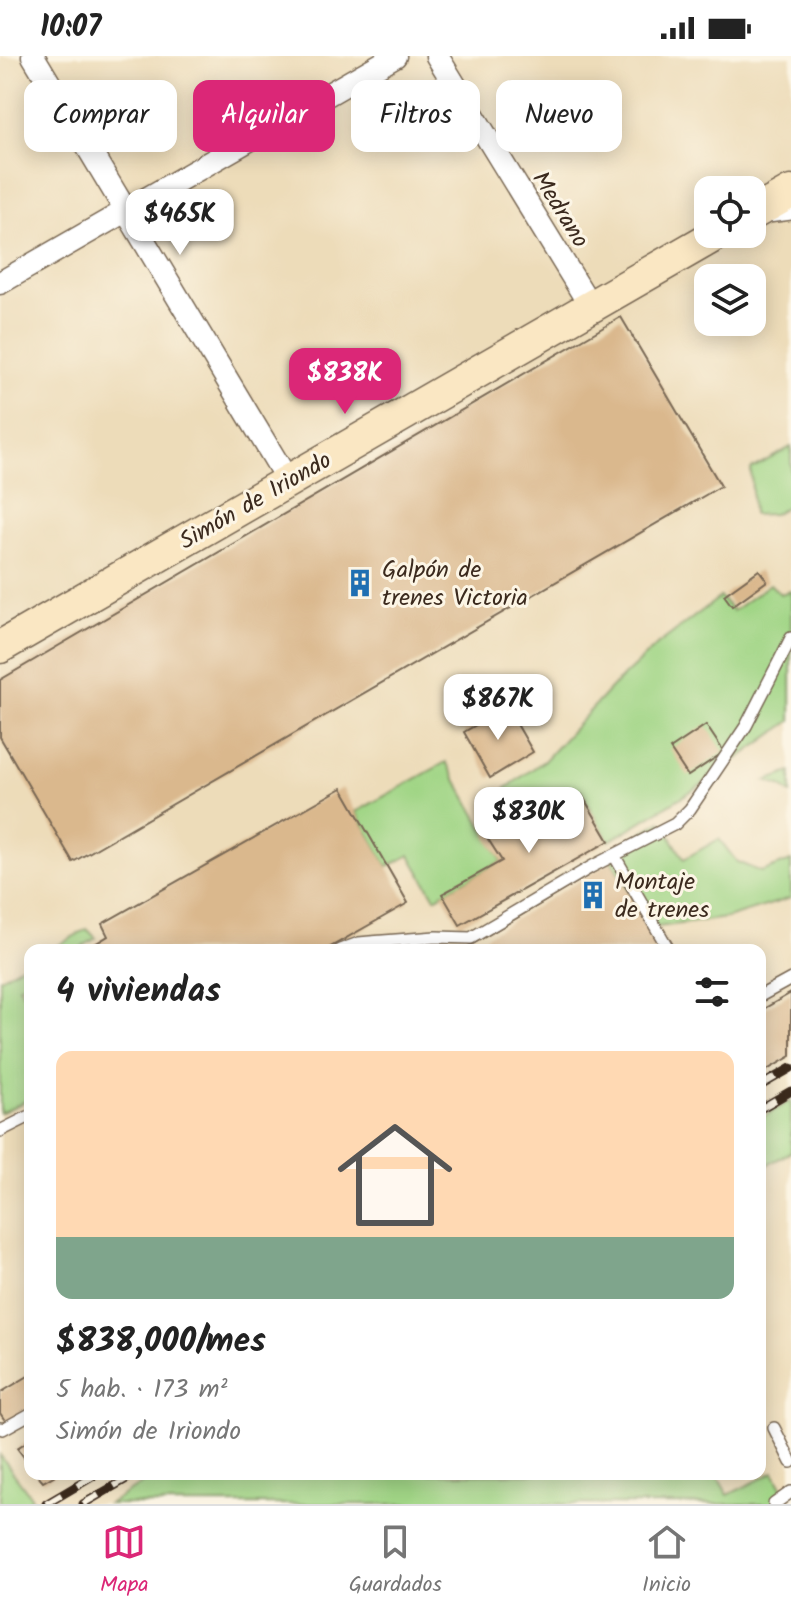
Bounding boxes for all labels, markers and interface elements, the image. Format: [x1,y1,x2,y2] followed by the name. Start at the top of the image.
[40,4,101,52] text: 10:07
[24,80,177,152] chip: Comprar
[193,80,335,152] chip: Alquilar
[351,80,480,152] chip: Filtros
[496,80,622,152] chip: Nuevo
[521,164,599,256] street label: Medrano
[694,176,766,336] map controls
[694,176,766,248] button: locate
[124,189,236,257] pin: $465K
[144,194,216,236] text: $465K
[694,264,766,336] button: layers
[289,348,401,416] pin: $838K
[307,353,383,395] text: $838K
[172,442,340,561] street label: Simón de Iriondo
[382,551,528,618] place label: Galpón de trenes Victoria
[345,568,375,598] building icon: Galpón de trenes Victoria
[442,674,554,742] pin: $867K
[462,679,534,721] text: $867K
[473,787,585,855] pin: $830K
[492,792,566,834] text: $830K
[615,863,709,930] place label: Montaje de trenes
[578,880,608,910] building icon: Montaje de trenes
[56,965,221,1019] text: 4 viviendas
[690,970,734,1014] icon: filters
[323,1103,467,1247] icon: home
[56,1315,266,1369] text: $838,000/mes
[56,1369,227,1411] text: 5 hab. · 173 m²
[56,1411,241,1453] text: Simón de Iriondo
[100,1520,149,1603] tab: Mapa
[349,1520,442,1603] tab: Guardados
[642,1520,691,1603] tab: Inicio

